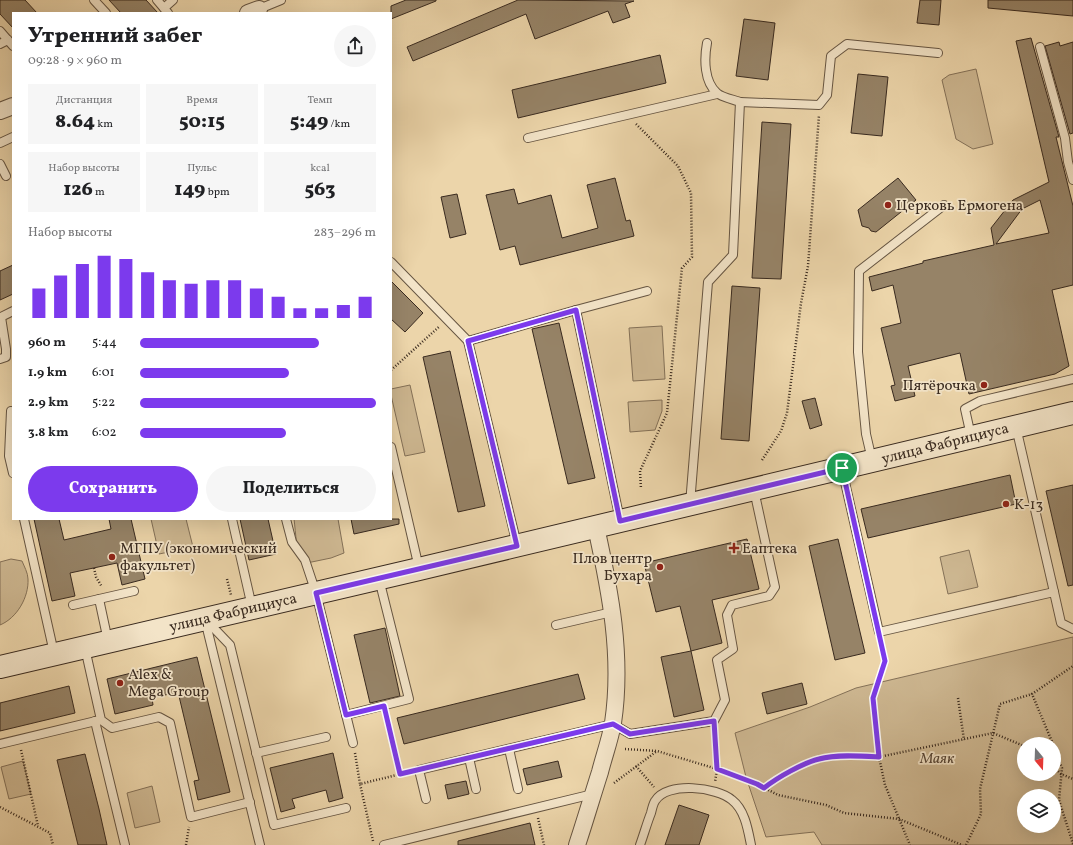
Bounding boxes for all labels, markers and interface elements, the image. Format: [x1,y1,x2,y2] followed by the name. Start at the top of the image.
[28,21,202,52] text: Утренний забег
[334,25,376,67] button: share
[28,52,122,70] text: 09:28 · 9 × 960 m
[56,93,112,108] text: Дистанция
[186,93,218,108] text: Время
[308,93,332,108] text: Темп
[55,108,95,136] text: 8.64
[179,108,225,136] text: 50:15
[290,108,328,136] text: 5:49
[95,117,113,132] text: km
[328,117,350,132] text: /km
[48,161,120,176] text: Набор высоты
[187,161,217,176] text: Пульс
[310,161,330,176] text: kcal
[63,176,93,204] text: 126
[174,176,205,204] text: 149
[304,176,336,204] text: 563
[93,185,105,200] text: m
[205,185,230,200] text: bpm
[896,196,1023,217] place label: Церковь Ермогена
[883,200,893,210] marker: Церковь Ермогена
[28,224,112,242] text: Набор высоты
[314,224,376,242] text: 283–296 m
[28,334,66,352] text: 960 m
[92,334,117,352] text: 5:44
[28,364,67,382] text: 1.9 km
[92,364,115,382] text: 6:01
[902,376,976,397] place label: Пятёрочка
[979,380,989,390] marker: Пятёрочка
[28,394,69,412] text: 2.9 km
[92,394,115,412] text: 5:22
[880,418,1011,470] street label: улица Фабрициуса
[28,424,68,442] text: 3.8 km
[92,424,116,442] text: 6:02
[825,451,859,485] pin
[831,457,853,479] icon: arrive
[28,466,198,512] button: Сохранить
[206,466,376,512] button: Поделиться
[1014,495,1043,516] place label: K-13
[1001,499,1011,509] marker: K-13
[120,539,277,577] place label: МГПУ (экономический факультет)
[742,539,797,560] place label: Еаптека
[729,543,739,553] marker: Еаптека
[573,549,652,587] place label: Плов центр Бухара
[107,552,117,562] marker: МГПУ (экономический факультет)
[655,562,665,572] marker: Плов центр Бухара
[167,589,299,638] street label: улица Фабрициуса
[128,665,209,703] place label: Alex & Mega Group
[115,678,125,688] marker: Alex & Mega Group
[1017,737,1061,781] north arrow
[1017,737,1061,833] map controls
[919,749,955,770] park label: Маяк
[1017,789,1061,833] button: layers

